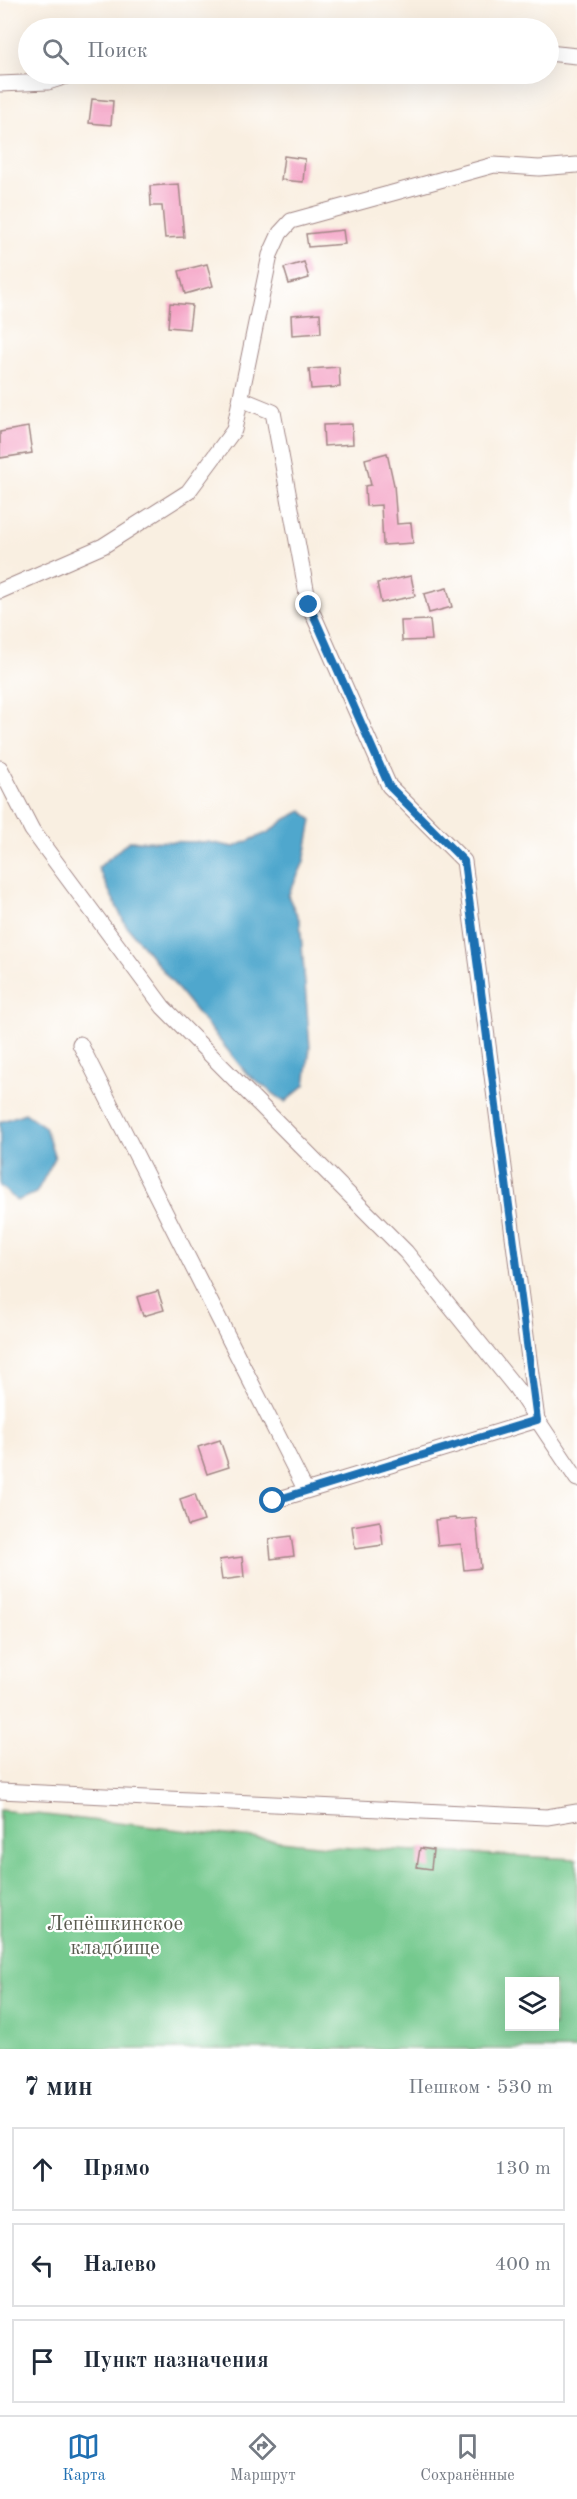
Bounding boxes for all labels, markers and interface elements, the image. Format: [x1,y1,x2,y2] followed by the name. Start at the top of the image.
[18,18,559,84] search box
[39,35,72,68] icon: search
[87,40,148,62] text: Поиск
[295,591,321,617] route end
[259,1487,285,1513] route start
[47,1914,183,1959] park label: Лепёшкинское кладбище
[505,1977,559,2031] map controls
[505,1977,559,2031] button: layers
[24,2075,93,2101] text: 7 мин
[408,2078,553,2098] text: Пешком · 530 m
[26,2153,59,2186] icon: ahead
[83,2158,150,2180] text: Прямо
[495,2159,551,2179] text: 130 m
[26,2249,59,2282] icon: left
[83,2254,156,2276] text: Налево
[495,2255,551,2275] text: 400 m
[26,2345,59,2378] icon: arrive
[83,2350,269,2372] text: Пункт назначения
[62,2430,106,2486] tab: Карта
[230,2430,296,2486] tab: Маршрут
[420,2430,515,2486] tab: Сохранённые

